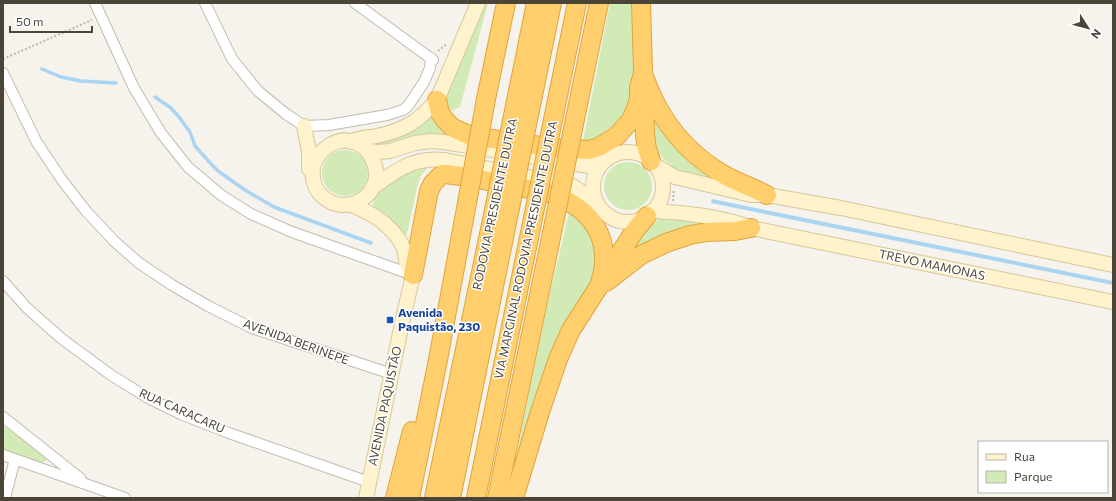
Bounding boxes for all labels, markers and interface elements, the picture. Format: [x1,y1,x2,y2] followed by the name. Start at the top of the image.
[10,8,92,34] scale bar
[1068,8,1108,48] north arrow
[16,14,44,28] text: 50 m
[1089,27,1104,41] text: N
[469,117,519,291] street label: RODOVIA PRESIDENTE DUTRA
[491,119,559,380] street label: VIA MARGINAL RODOVIA PRESIDENTE DUTRA
[878,246,987,282] street label: TREVO MAMONAS
[398,305,480,333] place label: Avenida Paquistão, 230
[242,315,351,367] street label: AVENIDA BERINEPE
[385,315,395,325] marker: Avenida Paquistão, 230
[364,344,404,467] street label: AVENIDA PAQUISTÃO
[137,385,227,435] street label: RUA CARACARU
[978,441,1108,493] legend
[1014,449,1035,463] text: Rua
[1014,469,1052,483] text: Parque

